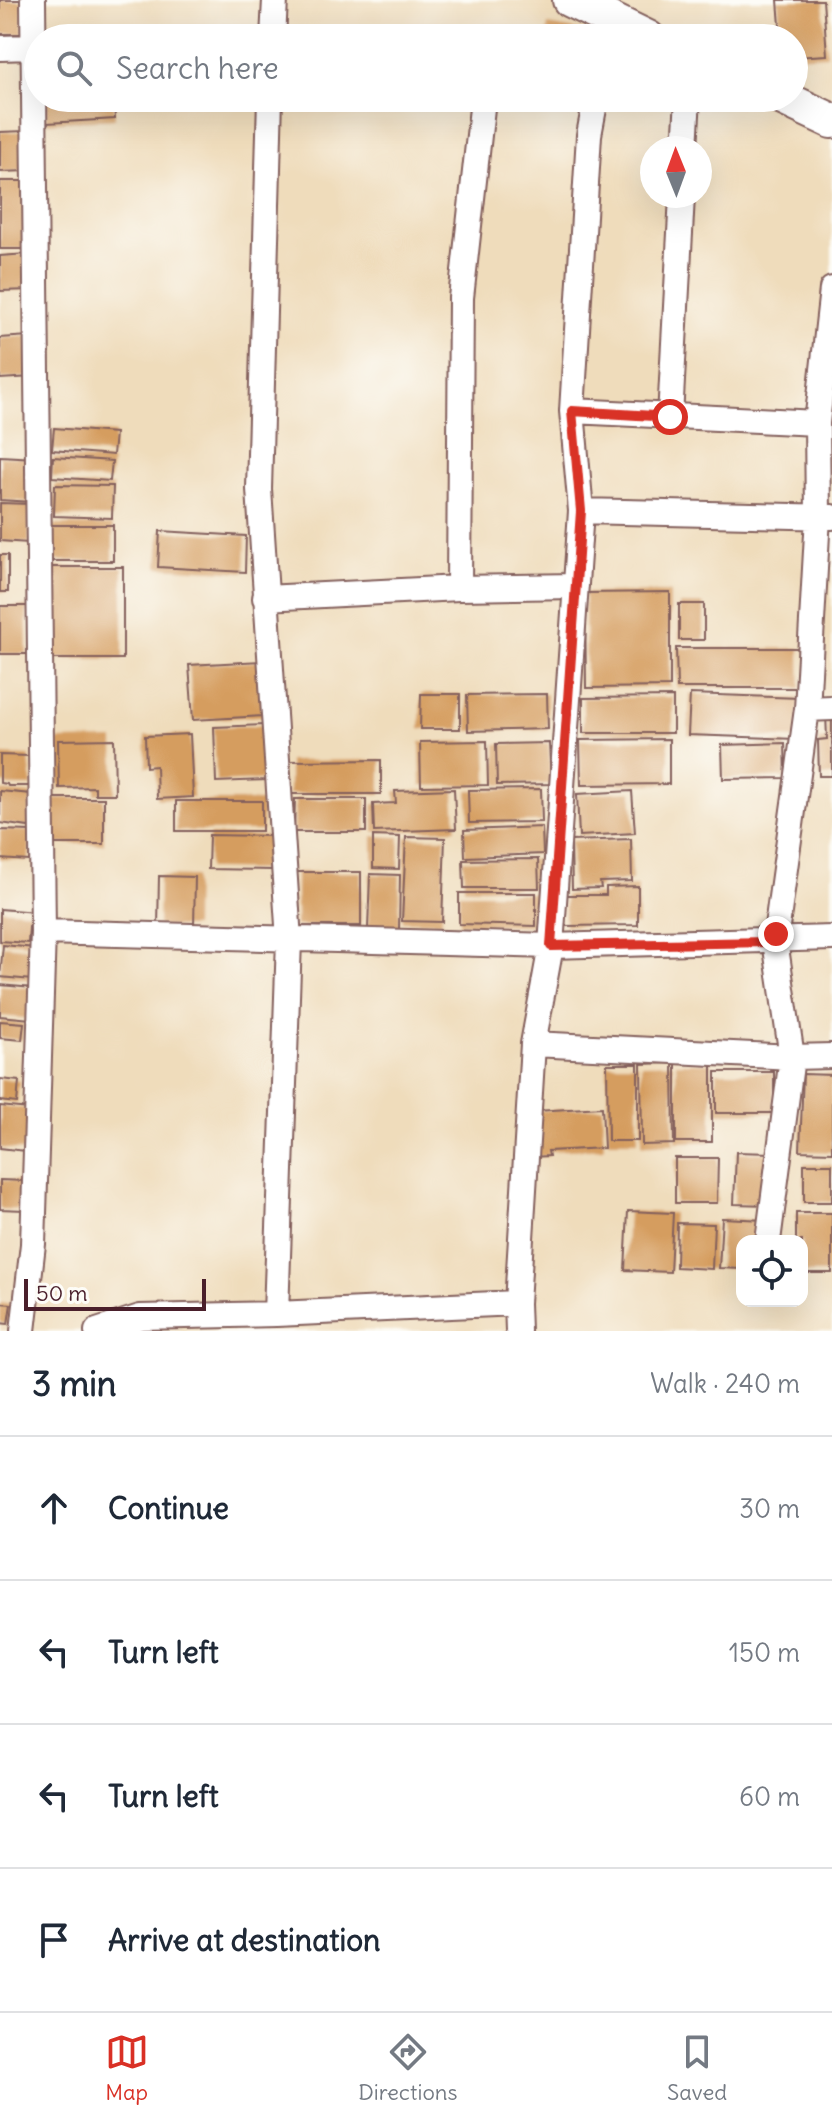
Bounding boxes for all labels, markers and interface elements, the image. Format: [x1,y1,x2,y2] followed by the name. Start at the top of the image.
[24,24,808,112] search box
[52,46,96,90] icon: search
[116,49,279,87] text: Search here
[640,136,712,208] north arrow
[652,399,688,435] route start
[758,916,794,952] route end
[736,1235,808,1307] map controls
[736,1235,808,1307] button: locate
[24,1275,206,1311] scale bar
[36,1279,88,1307] text: 50 m
[32,1362,117,1405] text: 3 min
[650,1367,800,1400] text: Walk · 240 m
[32,1486,76,1530] icon: ahead
[108,1489,229,1527] text: Continue
[739,1492,800,1525] text: 30 m
[32,1630,76,1674] icon: left
[108,1633,219,1671] text: Turn left
[729,1636,800,1669] text: 150 m
[32,1774,76,1818] icon: left
[108,1777,219,1815] text: Turn left
[739,1780,800,1813] text: 60 m
[32,1918,76,1962] icon: arrive
[108,1921,380,1959] text: Arrive at destination
[105,2030,149,2106] tab: Map
[358,2030,458,2106] tab: Directions
[667,2030,727,2106] tab: Saved

